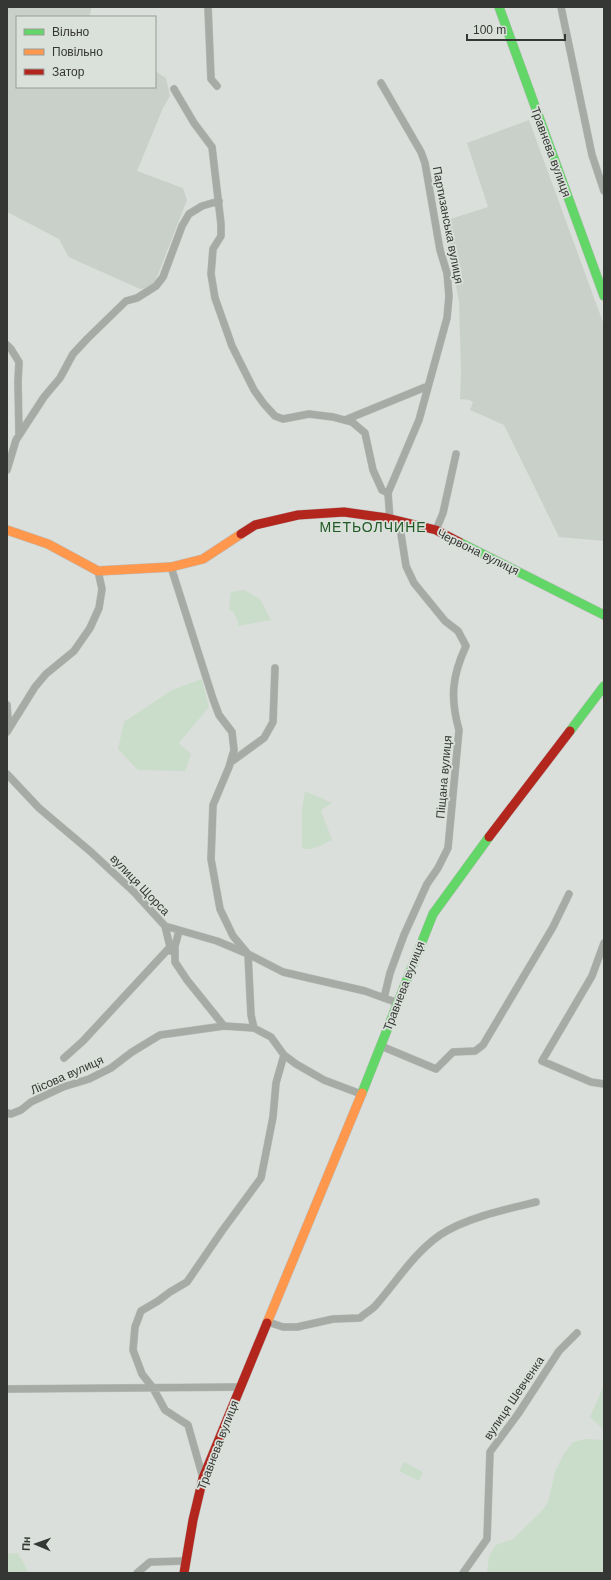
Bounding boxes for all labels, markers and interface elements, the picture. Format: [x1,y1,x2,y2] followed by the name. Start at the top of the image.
[16,16,156,88] legend
[467,16,565,42] scale bar
[473,23,506,37] text: 100 m
[52,25,90,39] text: Вільно
[52,45,103,59] text: Повільно
[52,65,85,79] text: Затор
[528,105,574,199] street label: Травнева вулиця
[430,165,466,285] street label: Партизанська вулиця
[319,519,427,535] district label: МЕТЬОЛЧИНЕ
[435,526,521,578] street label: Червона вулиця
[433,735,455,819] street label: Піщана вулиця
[107,852,173,919] street label: вулиця Щорса
[380,939,428,1033] street label: Травнева вулиця
[28,1053,106,1097] street label: Лісова вулиця
[481,1353,547,1442] street label: вулиця Шевченка
[194,1398,242,1492] street label: Травнева вулиця
[16,1524,56,1564] north arrow
[20,1536,32,1551] text: Пн

